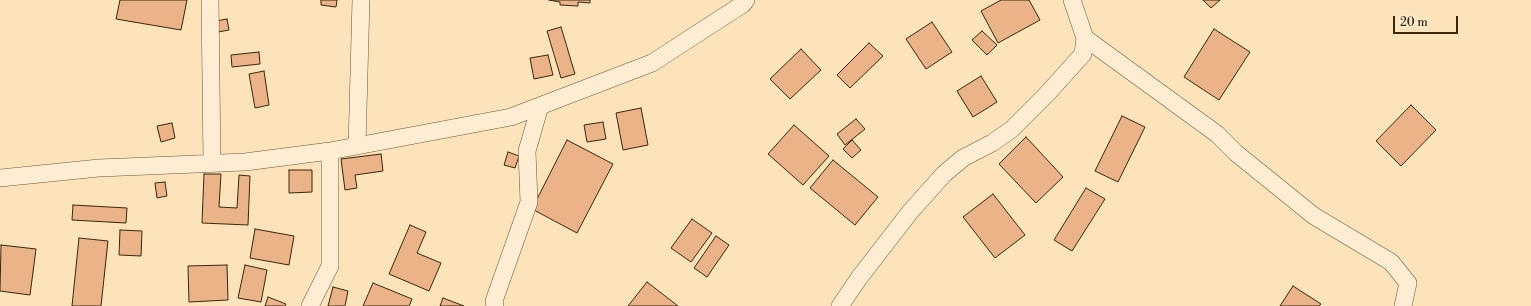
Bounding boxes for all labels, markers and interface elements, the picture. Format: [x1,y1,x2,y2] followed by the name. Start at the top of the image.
[1395,8,1460,34] scale bar
[1400,15,1428,30] text: 20 m

